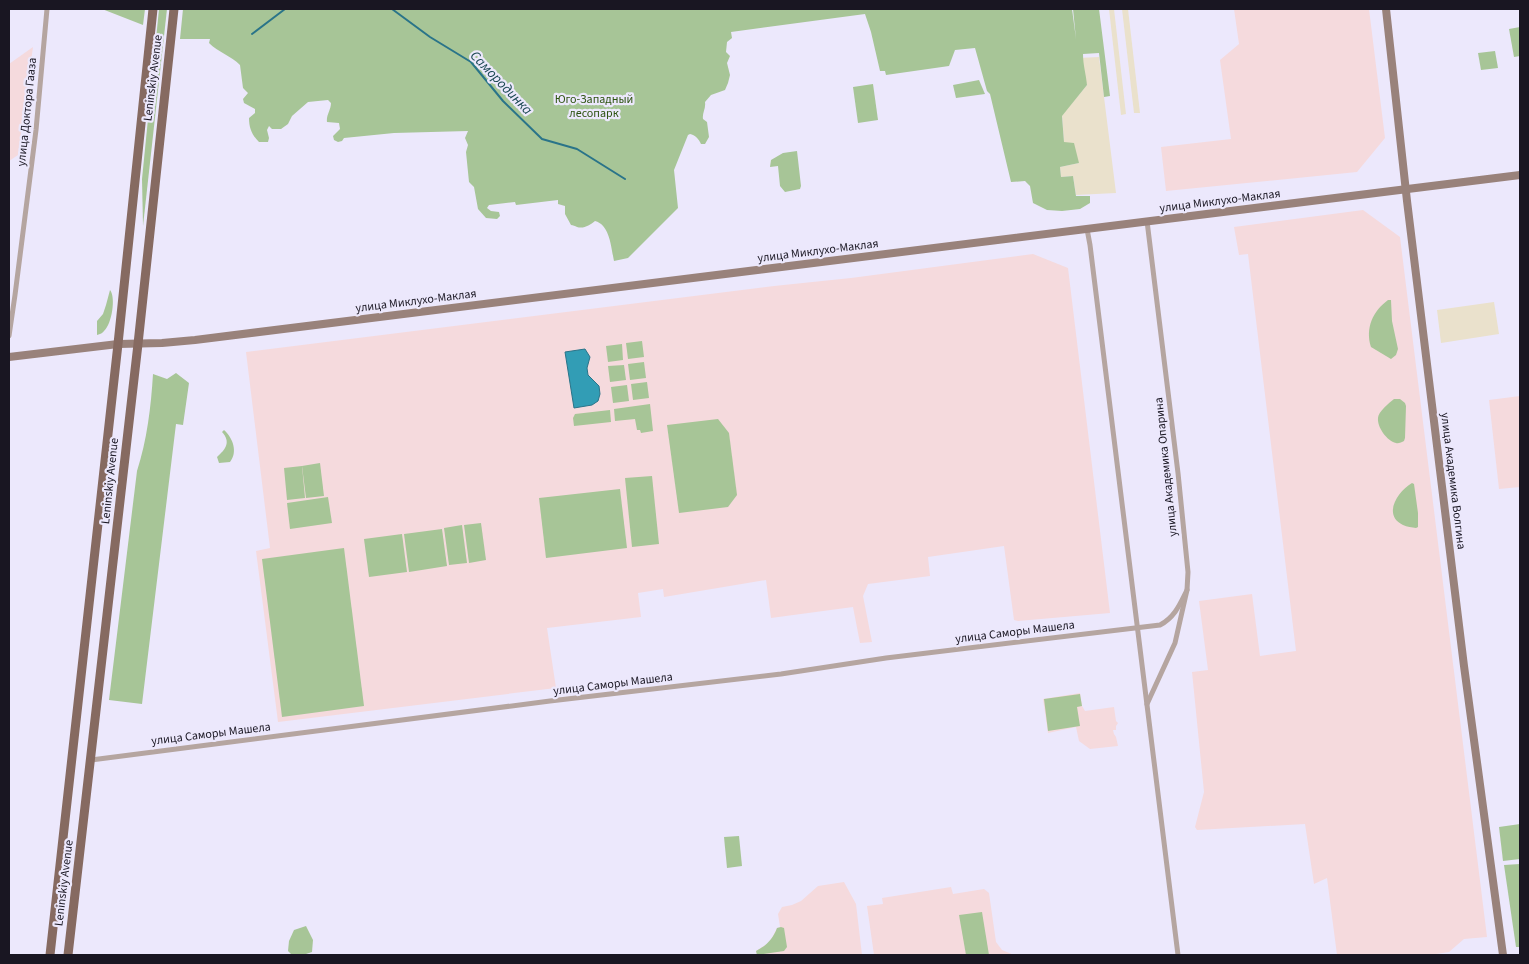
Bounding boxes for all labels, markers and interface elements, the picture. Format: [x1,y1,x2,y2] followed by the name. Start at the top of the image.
[139,34,167,122] street label: Leninskiy Avenue
[465,47,537,120] water label: Самородинка
[13,57,41,167] street label: улица Доктора Гааза
[555,91,633,122] park label: Юго-Западный лесопарк
[1158,185,1282,217] street label: улица Миклухо-Маклая
[756,235,880,267] street label: улица Миклухо-Маклая
[354,285,478,317] street label: улица Миклухо-Маклая
[1150,396,1182,538] street label: улица Академика Опарина
[1436,412,1470,550] street label: улица Академика Волгина
[97,437,123,525] street label: Leninskiy Avenue
[954,616,1076,648] street label: улица Саморы Машела
[552,668,674,700] street label: улица Саморы Машела
[150,718,272,750] street label: улица Саморы Машела
[50,839,78,927] street label: Leninskiy Avenue

